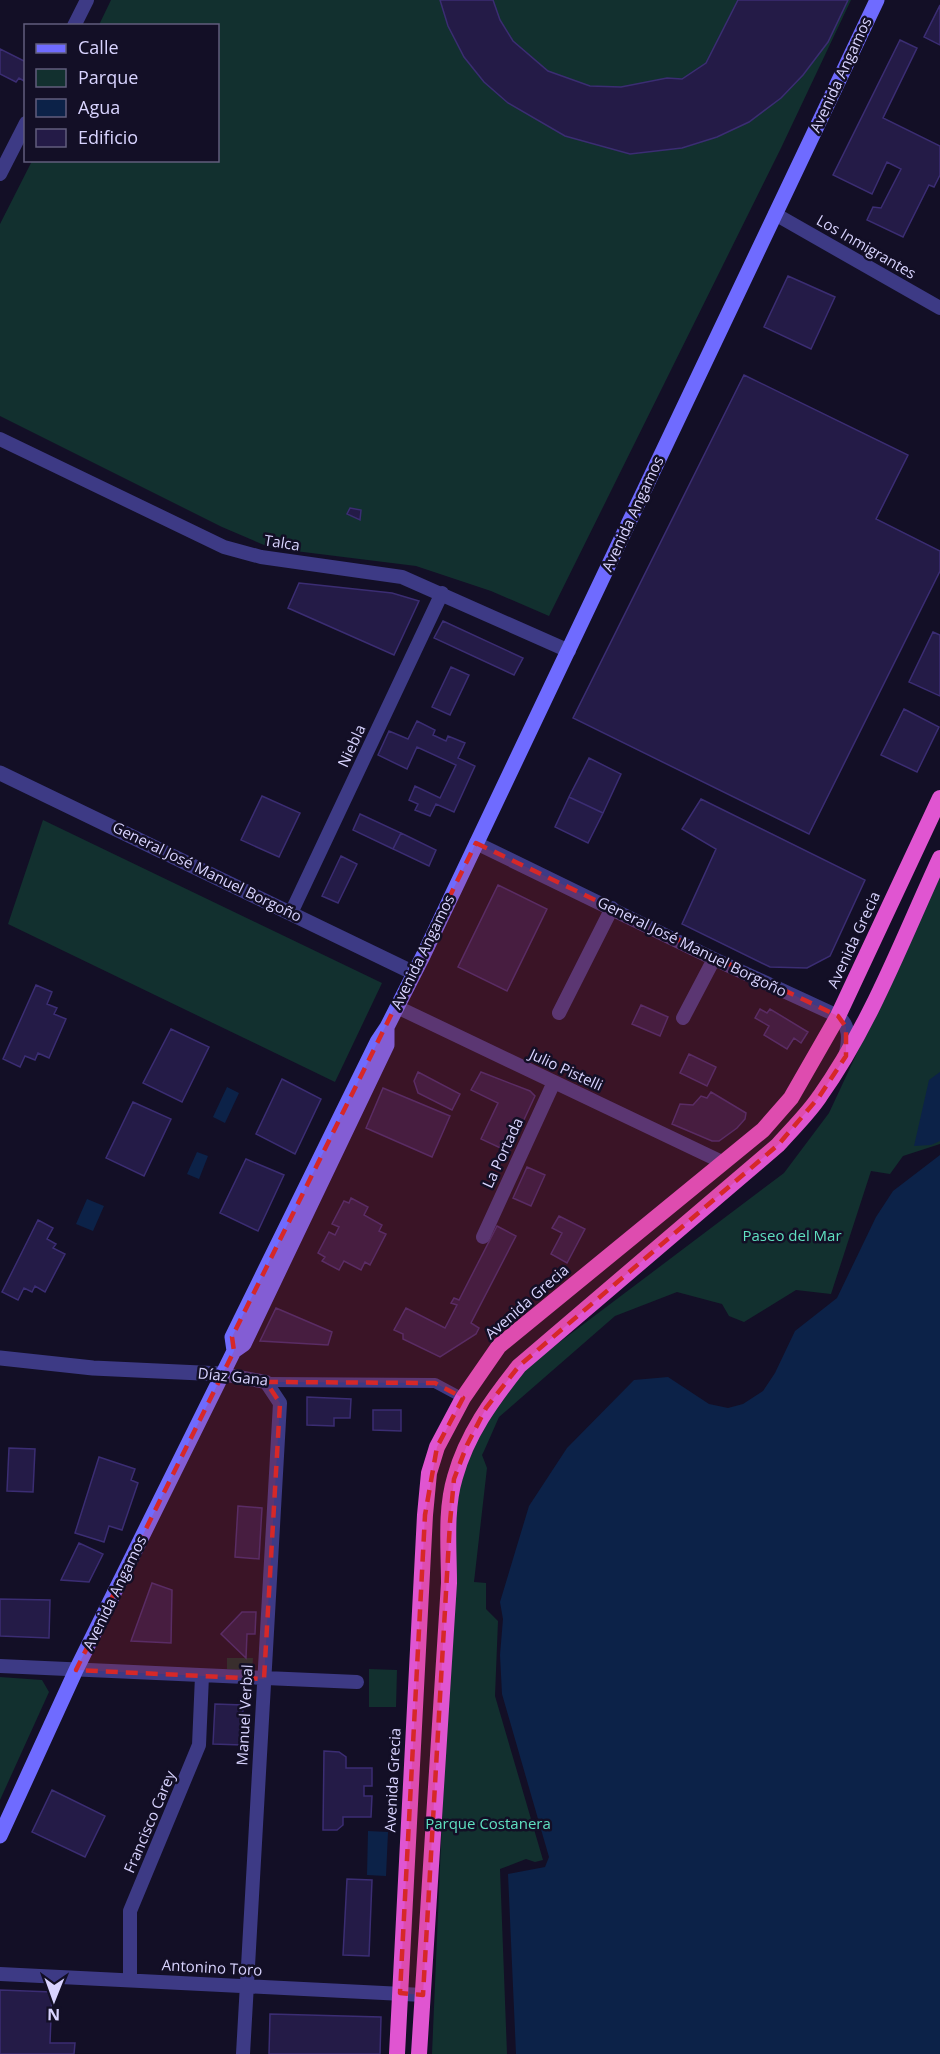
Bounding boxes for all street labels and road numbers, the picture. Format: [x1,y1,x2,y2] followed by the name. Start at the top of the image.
[805,14,876,135] street label: Avenida Angamos
[813,210,920,283] street label: Los Inmigrantes
[597,453,668,574] street label: Avenida Angamos
[263,529,301,555] street label: Talca
[333,721,370,770] street label: Niebla
[109,816,305,926] street label: General José Manuel Borgoño
[822,888,884,991] street label: Avenida Grecia
[386,891,458,1012] street label: Avenida Angamos
[594,891,790,1001] street label: General José Manuel Borgoño
[525,1043,606,1095] street label: Julio Pistelli
[477,1114,527,1191] street label: La Portada
[480,1259,572,1343] street label: Avenida Grecia
[197,1362,269,1390] street label: Díaz Gana
[78,1532,150,1653] street label: Avenida Angamos
[231,1664,257,1766] street label: Manuel Verbal
[379,1727,405,1833] street label: Avenida Grecia
[118,1767,180,1876] street label: Francisco Carey
[161,1954,263,1980] street label: Antonino Toro

